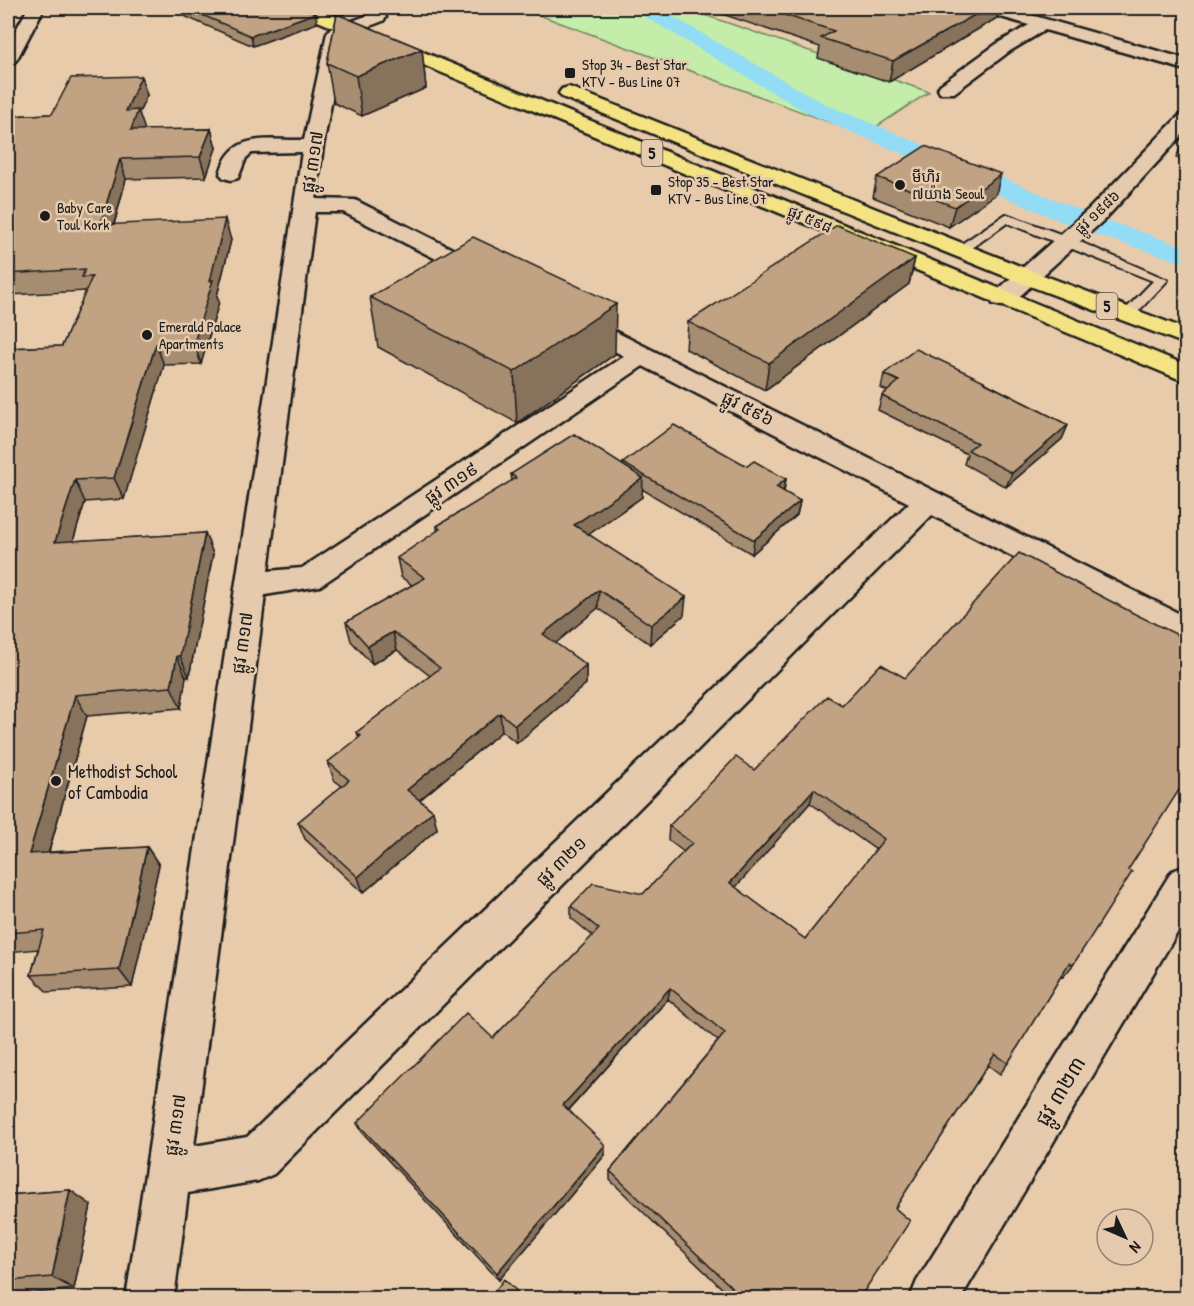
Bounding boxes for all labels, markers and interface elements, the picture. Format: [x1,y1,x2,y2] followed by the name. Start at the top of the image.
[582,54,687,92] place label: Stop 34 - Best Star KTV - Bus Line 07
[563,66,577,80] marker: Stop 34 - Best Star KTV - Bus Line 07
[295,129,334,195] street label: ផ្លូវ ៣១៧
[642,140,662,166] road number: 5
[912,166,984,204] place label: មីហិរ ៧យ៉ាង Seoul
[668,171,774,209] place label: Stop 35 - Best Star KTV - Bus Line 07
[893,178,907,192] marker: មីហិរ ៧យ៉ាង Seoul
[649,183,663,197] marker: Stop 35 - Best Star KTV - Bus Line 07
[1070,185,1127,241] street label: ផ្លូវ ១៩៨៦
[57,197,112,235] place label: Baby Care Toul Kork
[783,200,835,241] street label: ផ្លូវ ៥៩៨
[38,209,52,223] marker: Baby Care Toul Kork
[1096,293,1118,319] road number: 5
[159,316,242,354] place label: Emerald Palace Apartments
[140,328,154,342] marker: Emerald Palace Apartments
[716,384,779,436] street label: ផ្លូវ ៥៩៦
[419,456,485,514] street label: ផ្លូវ ៣១៩
[225,610,263,676] street label: ផ្លូវ ៣១៧
[68,759,178,805] place label: Methodist School of Cambodia
[49,774,63,788] marker: Methodist School of Cambodia
[530,831,595,895] street label: ផ្លូវ ៣២១
[1028,1051,1097,1134] street label: ផ្លូវ ៣២៣
[158,1092,196,1158] street label: ផ្លូវ ៣១៧
[1095,1207,1155,1267] north arrow
[1125,1237,1147,1258] text: N

